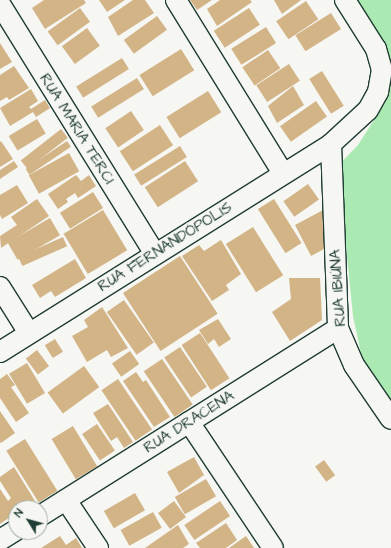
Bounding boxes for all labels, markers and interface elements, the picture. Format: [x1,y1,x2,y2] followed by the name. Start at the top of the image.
[36,70,118,188] street label: RUA MARIA TERCI
[95,198,235,296] street label: RUA FERNANDÓPOLIS
[326,249,350,327] street label: RUA IBIÚNA
[140,387,238,457] street label: RUA DRACENA
[8,500,48,540] north arrow
[11,506,27,520] text: N

